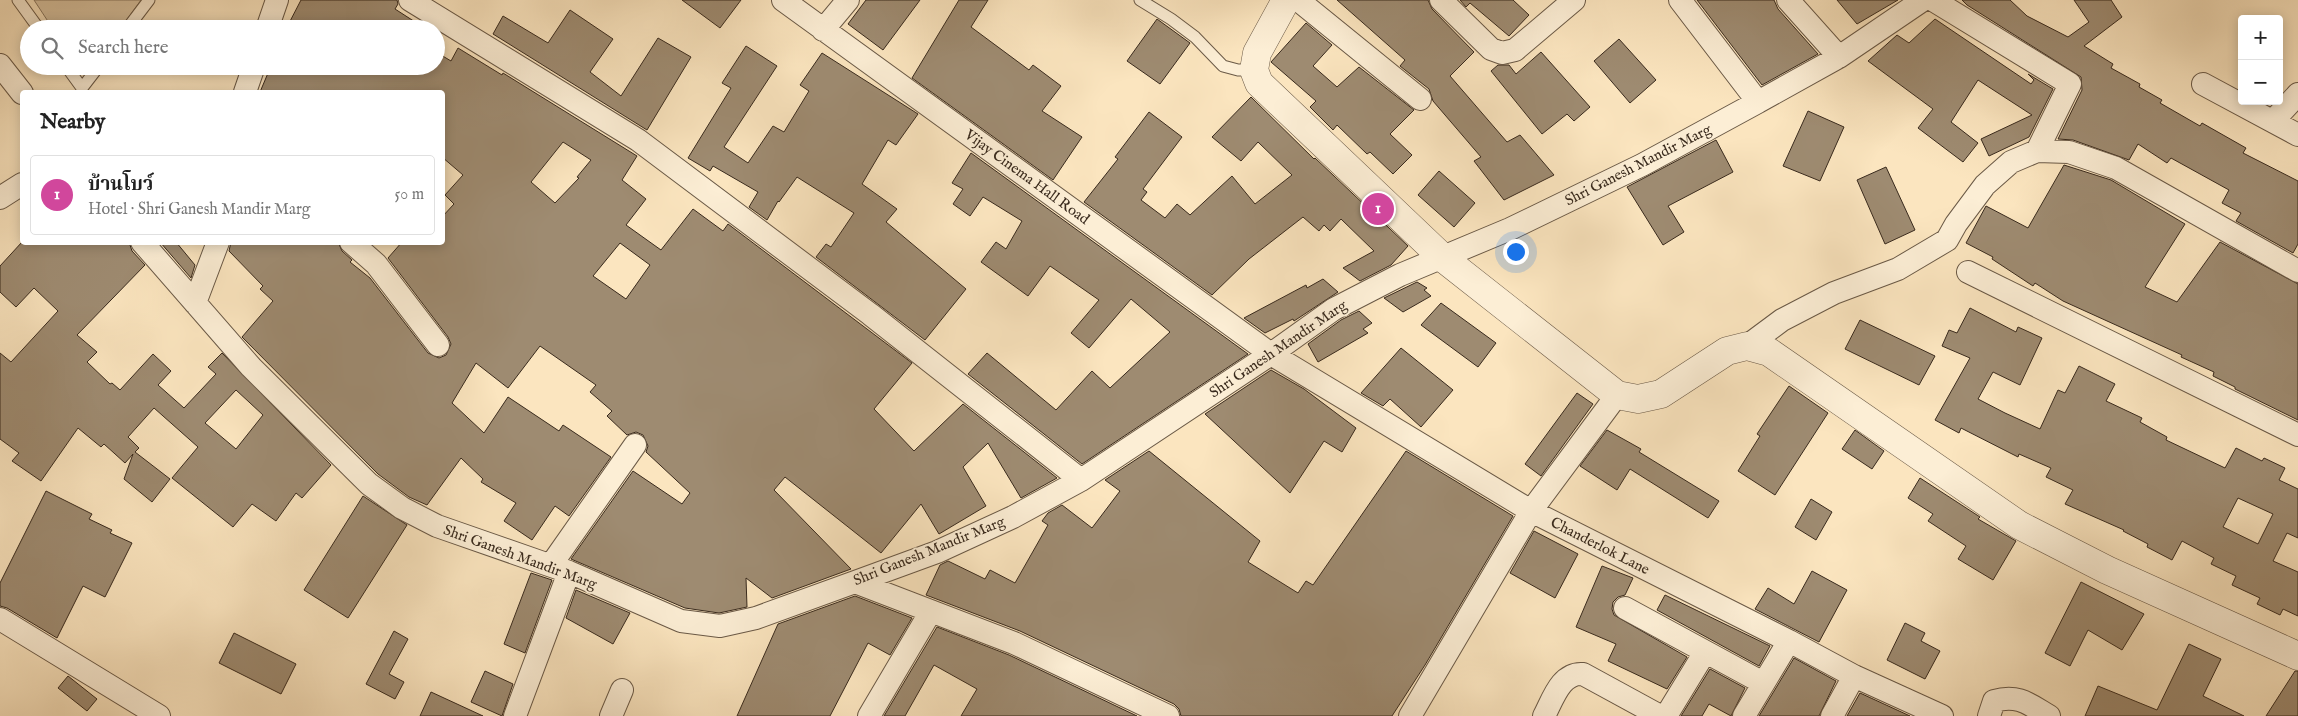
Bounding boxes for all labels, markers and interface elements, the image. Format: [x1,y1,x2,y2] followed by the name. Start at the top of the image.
[2238,15,2283,105] map controls
[2238,15,2283,60] button: +
[20,20,445,75] search box
[38,34,66,62] icon: search
[78,36,169,60] text: Search here
[2238,60,2283,105] button: −
[40,109,105,136] text: Nearby
[1562,119,1715,210] street label: Shri Ganesh Mandir Marg
[960,125,1094,229] street label: Vijay Cinema Hall Road
[88,173,153,197] text: บ้านโบว์
[54,185,60,205] text: 1
[395,185,424,205] text: 50 m
[1362,190,1394,228] pin: 1
[88,200,311,220] text: Hotel · Shri Ganesh Mandir Marg
[1503,239,1529,265] your location
[1206,295,1351,402] street label: Shri Ganesh Mandir Marg
[850,512,1008,590] street label: Shri Ganesh Mandir Marg
[1547,513,1653,579] street label: Chanderlok Lane
[441,520,600,594] street label: Shri Ganesh Mandir Marg

